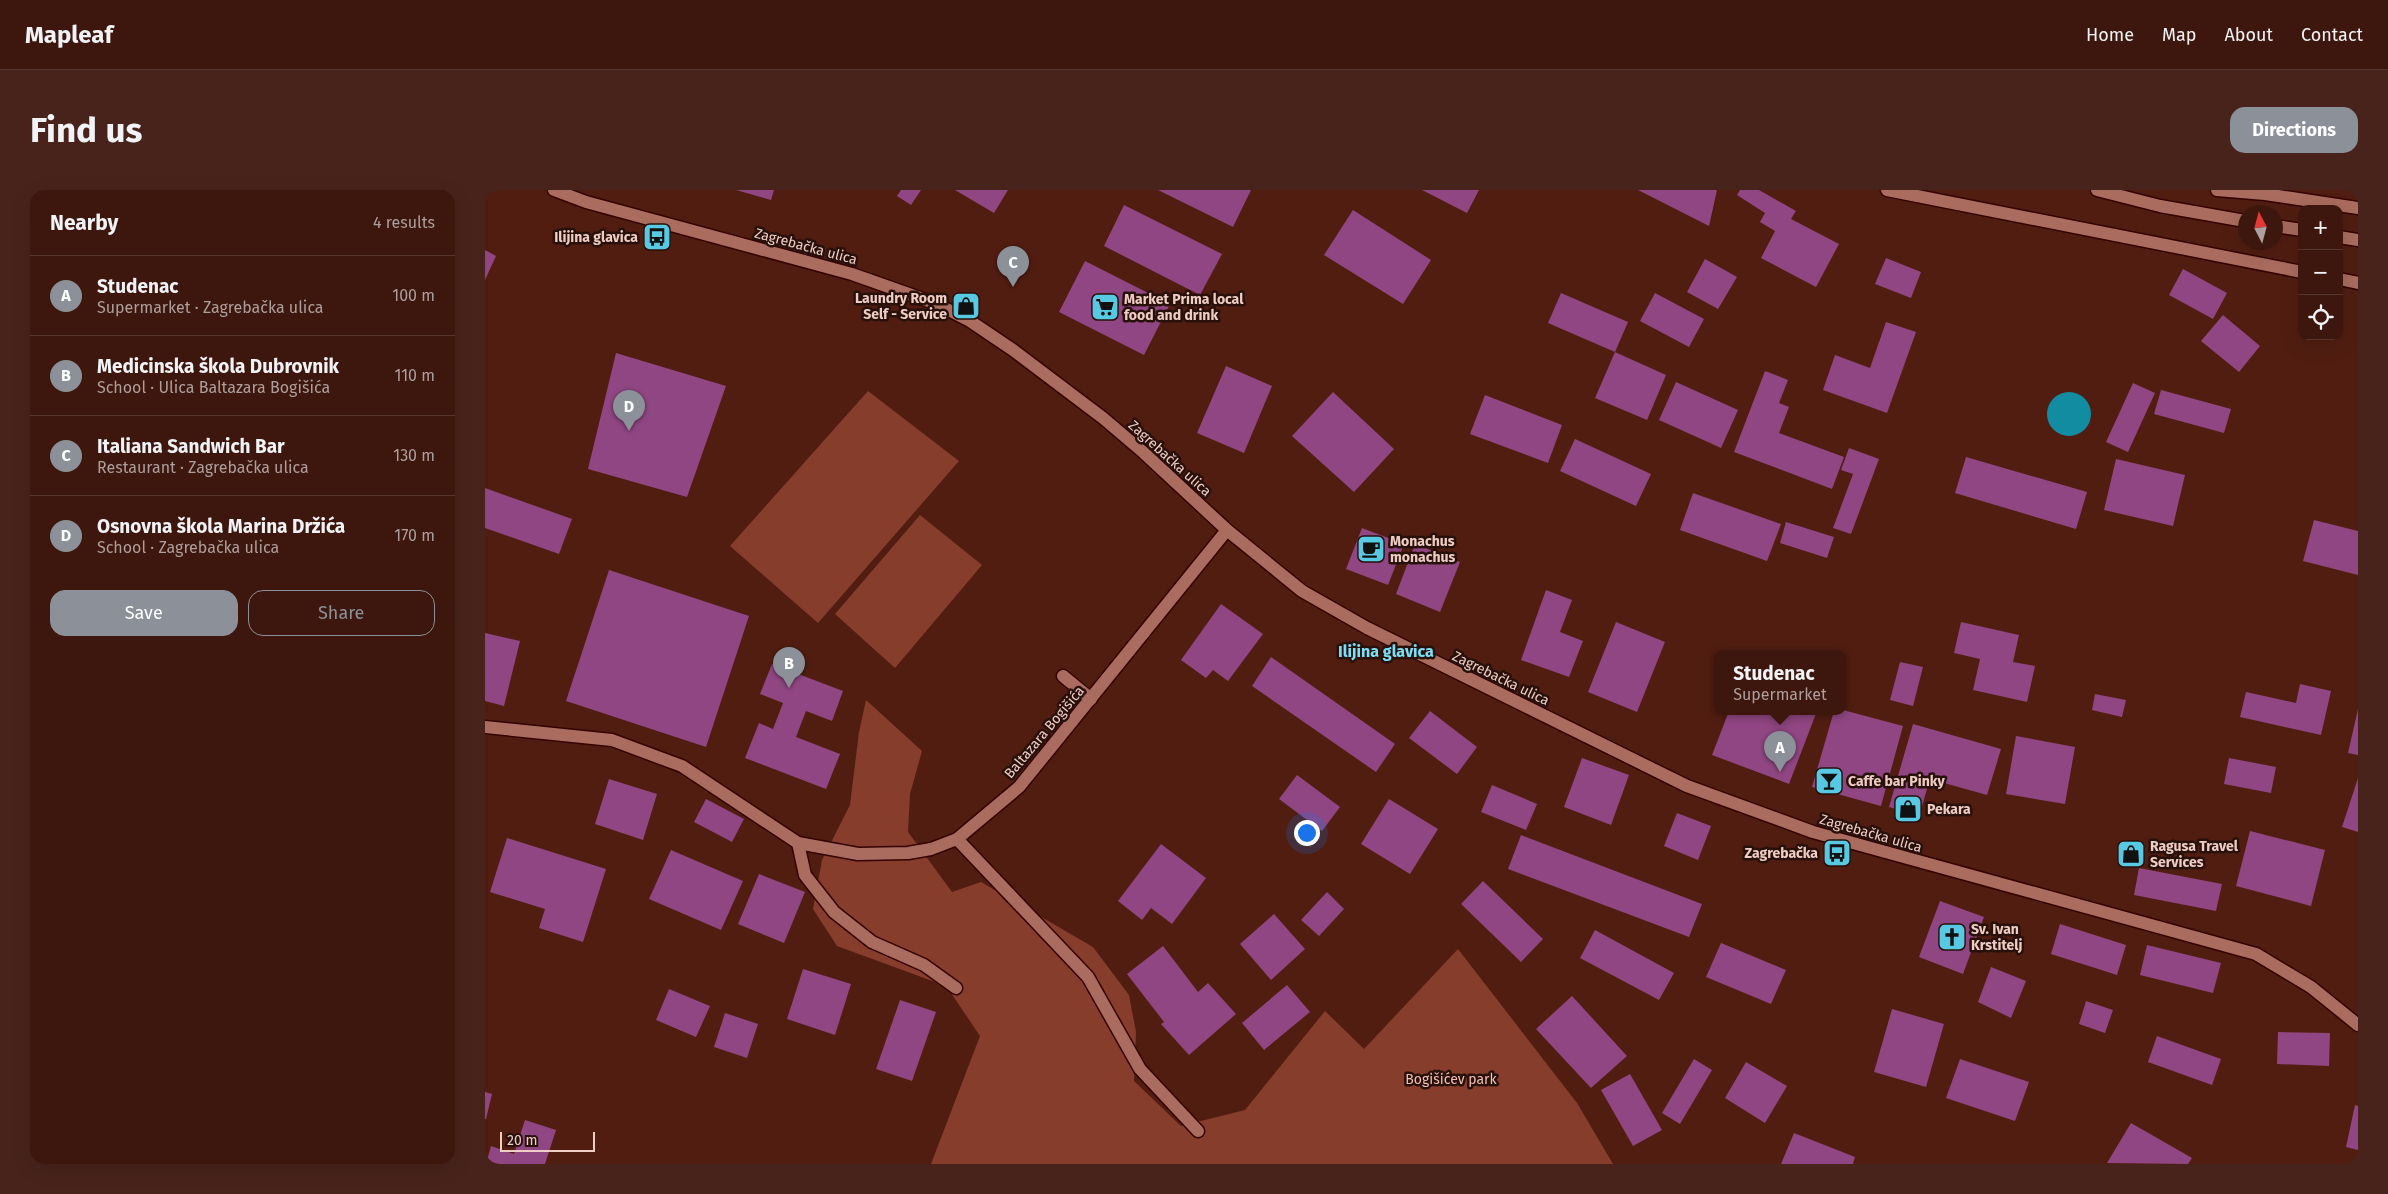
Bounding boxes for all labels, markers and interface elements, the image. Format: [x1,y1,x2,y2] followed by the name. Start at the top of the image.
[25,21,113,49] text: Mapleaf
[2086,24,2134,46] text: Home
[2162,24,2196,46] text: Map
[2224,24,2273,46] text: About
[2301,24,2363,46] text: Contact
[2230,107,2358,153] button: Directions
[30,109,142,151] text: Find us
[2238,205,2283,250] north arrow
[2298,205,2343,340] map controls
[2298,205,2343,250] button: +
[50,210,118,236] text: Nearby
[373,213,435,232] text: 4 results
[642,222,672,252] bus stop icon: Ilijina glavica
[753,225,859,268] street label: Zagrebačka ulica
[554,229,638,246] place label: Ilijina glavica
[997,246,1029,287] pin: C
[2298,250,2343,295] button: −
[97,275,178,298] text: Studenac
[61,286,71,305] text: A
[392,286,435,305] text: 100 m
[855,290,947,323] place label: Laundry Room Self - Service
[951,291,981,321] shop icon: Laundry Room Self - Service
[1124,291,1244,324] place label: Market Prima local food and drink
[1090,292,1120,322] supermarket icon: Market Prima local food and drink
[2298,295,2343,340] button: locate
[97,298,324,317] text: Supermarket · Zagrebačka ulica
[97,355,339,378] text: Medicinska škola Dubrovnik
[61,366,71,385] text: B
[394,366,435,385] text: 110 m
[97,378,330,397] text: School · Ulica Baltazara Bogišića
[613,390,645,431] pin: D
[1125,417,1215,500] street label: Zagrebačka ulica
[97,435,285,458] text: Italiana Sandwich Bar
[61,446,71,465] text: C
[393,446,435,465] text: 130 m
[97,458,309,477] text: Restaurant · Zagrebačka ulica
[97,515,345,538] text: Osnovna škola Marina Držića
[61,526,71,545] text: D
[394,526,435,545] text: 170 m
[1390,533,1456,566] place label: Monachus monachus
[1356,534,1386,564] cafe icon: Monachus monachus
[97,538,279,557] text: School · Zagrebačka ulica
[50,590,238,636] button: Save
[248,590,435,636] button: Share
[1338,642,1434,661] district label: Ilijina glavica
[773,647,805,688] pin: B
[1450,648,1552,709] street label: Zagrebačka ulica
[1714,650,1846,715] popup
[1733,662,1815,685] text: Studenac
[1001,683,1088,782] street label: Baltazara Bogišića
[1733,685,1827,704] text: Supermarket
[1764,731,1796,772] pin: A
[1814,766,1844,796] bar icon: Caffe bar Pinky
[1848,773,1945,790] place label: Caffe bar Pinky
[1893,794,1923,824] shop icon: Pekara
[1927,801,1971,818] place label: Pekara
[1818,811,1924,856] street label: Zagrebačka ulica
[1294,820,1320,846] your location
[1822,838,1852,868] bus stop icon: Zagrebačka
[2150,838,2239,871] place label: Ragusa Travel Services
[2116,839,2146,869] shop icon: Ragusa Travel Services
[1745,845,1818,862] place label: Zagrebačka
[1971,921,2022,954] place label: Sv. Ivan Krstitelj
[1937,922,1967,952] church icon: Sv. Ivan Krstitelj
[1405,1071,1498,1088] park label: Bogišićev park
[500,1129,595,1152] scale bar
[507,1132,537,1149] text: 20 m

